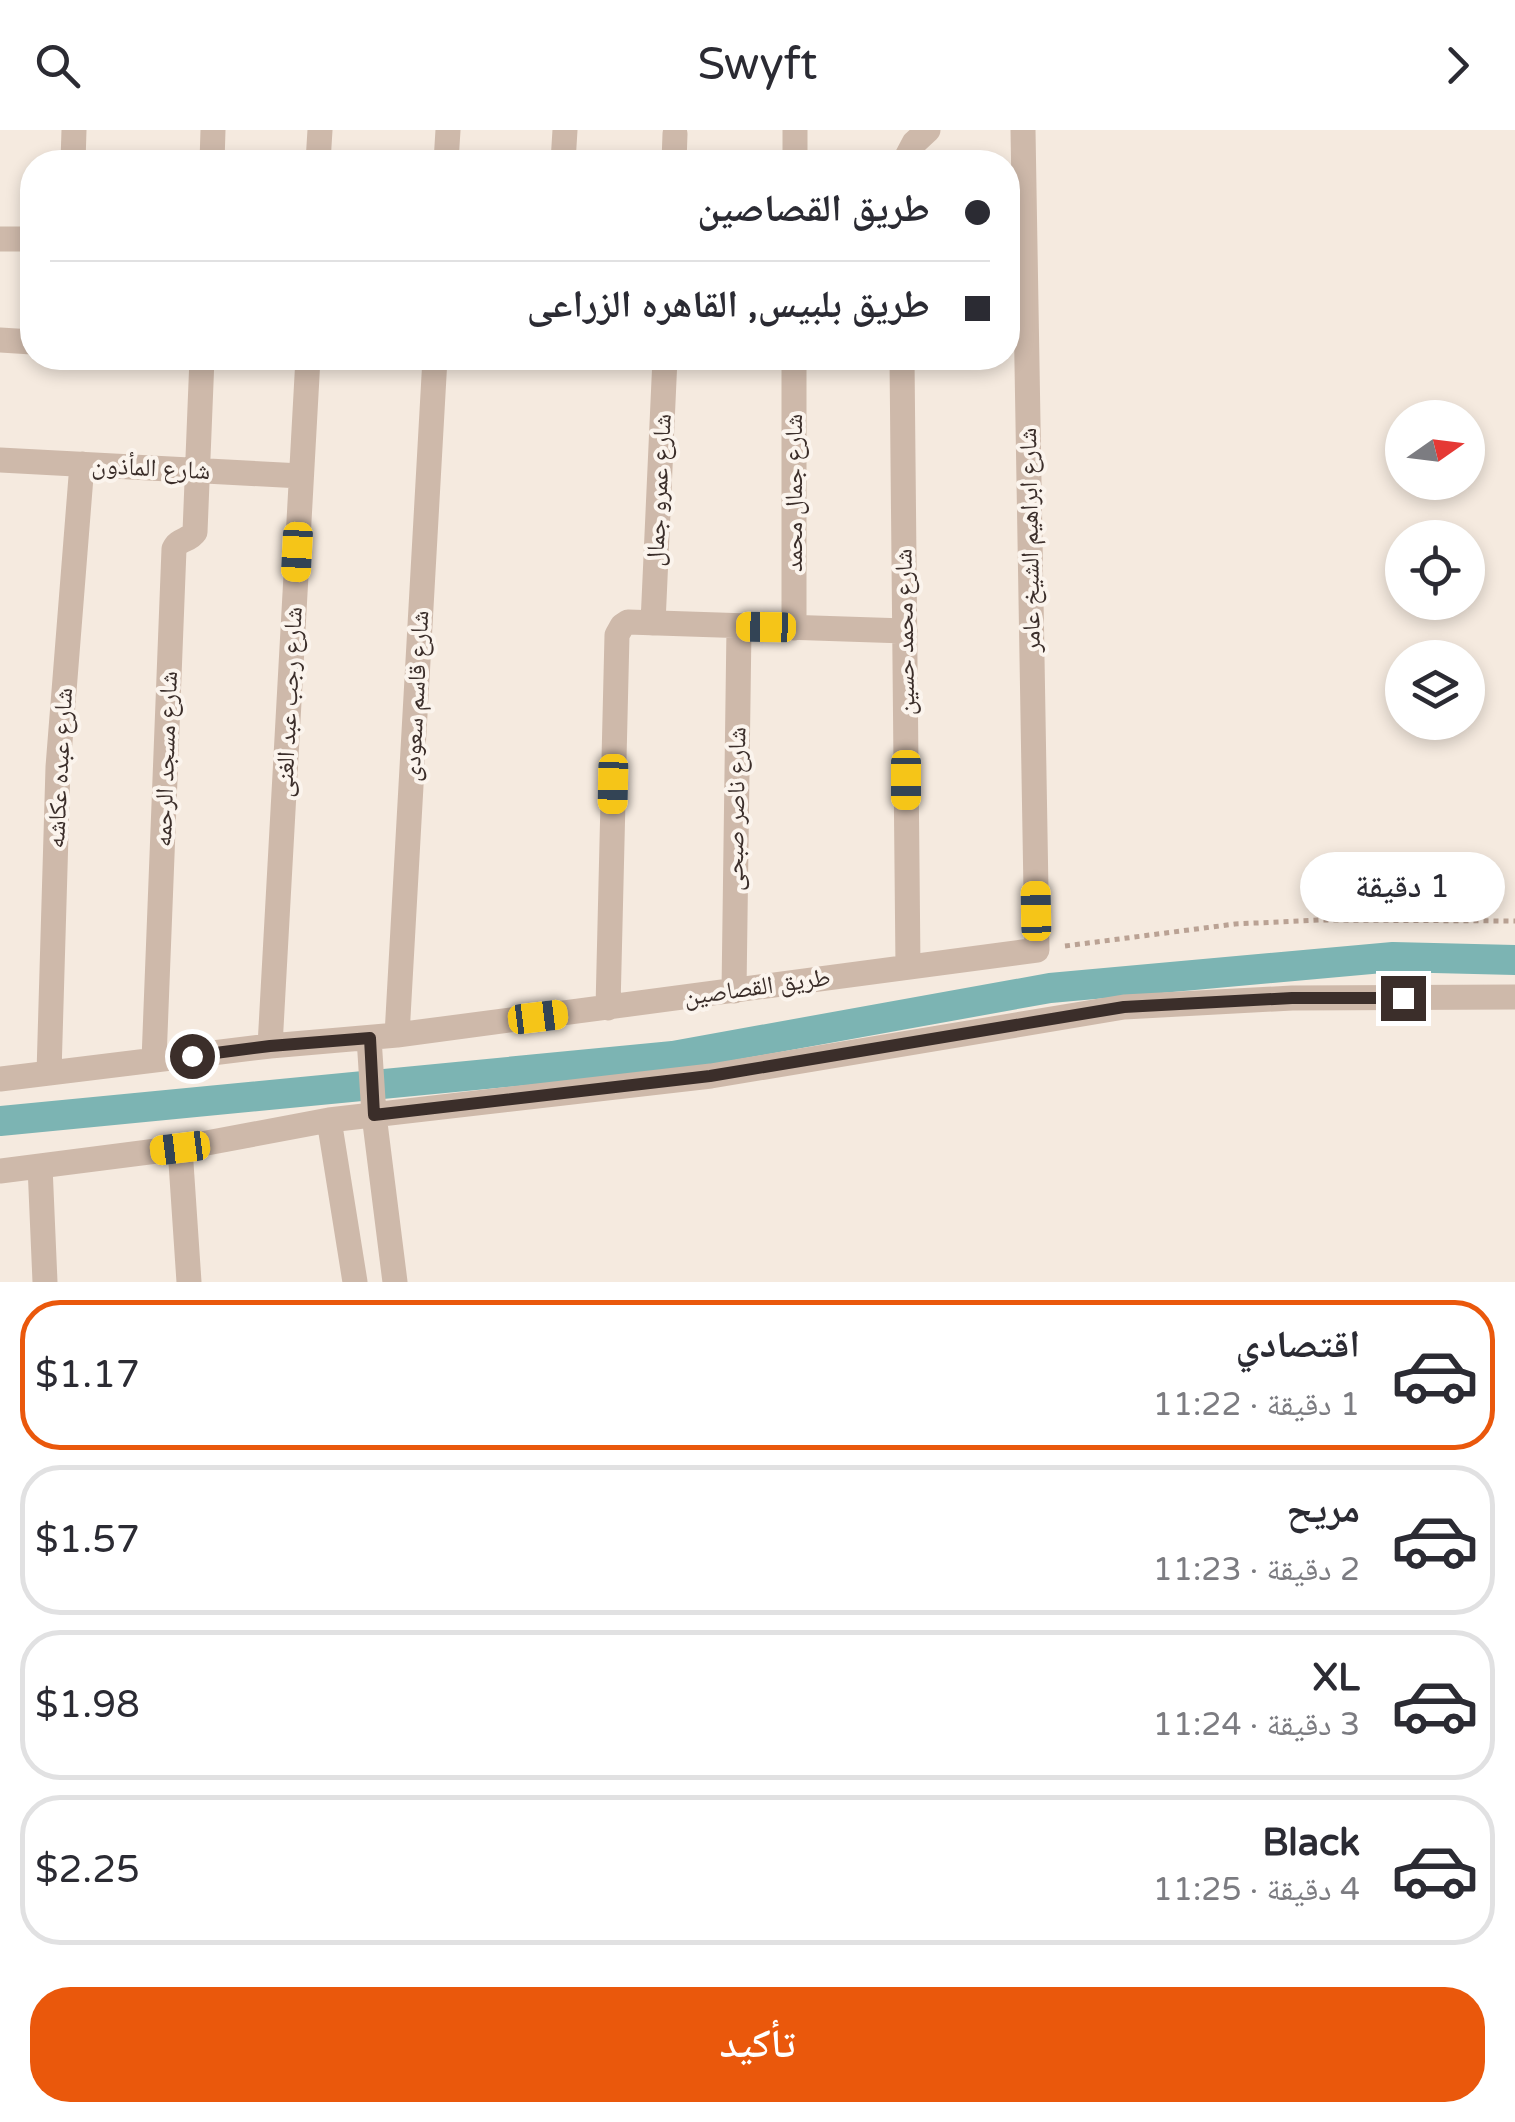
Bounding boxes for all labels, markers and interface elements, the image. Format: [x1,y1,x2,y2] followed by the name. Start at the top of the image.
[30,38,85,93] icon: search
[698,38,818,92] text: Swyft
[1430,38,1485,93] icon: forward
[697,186,930,232] text: طريق القصاصين
[527,282,930,328] text: طريق بلبيس, القاهره الزراعى
[1385,400,1485,500] north arrow
[1385,400,1485,740] map controls
[640,413,678,567] street label: شارع عمرو جمال
[779,414,809,572] street label: شارع جمال محمد
[1013,427,1048,654] street label: شارع ابراهيم الشيخ عامر
[91,449,211,486] street label: شارع المأذون
[1385,520,1485,620] button: locate
[280,521,314,583] car
[889,548,921,716] street label: شارع محمد حسين
[269,606,309,798] street label: شارع رجب عبد الغنى
[397,610,436,782] street label: شارع قاسم سعودى
[736,611,796,643] car
[1385,640,1485,740] button: layers
[148,671,184,847] street label: شارع مسجد الرحمه
[41,687,79,849] street label: شارع عبده عكاشه
[720,727,752,891] street label: شارع ناصر صبحى
[891,750,921,810] car
[597,754,629,814] car
[1300,853,1506,923] callout: 1 دقيقة
[1355,868,1450,906] text: 1 دقيقة
[1020,881,1052,941] car
[682,962,832,1012] street label: طريق القصاصين
[1381,976,1426,1021] route end
[506,998,570,1036] car
[170,1034,215,1079] route start
[148,1129,212,1167] car
[1236,1322,1360,1368] text: اقتصادي
[1390,1330,1480,1420] icon: car
[35,1352,140,1398] text: $1.17
[1153,1386,1360,1424] text: 1 دقيقة · 11:22
[1286,1487,1360,1533] text: مريح
[1390,1495,1480,1585] icon: car
[35,1517,140,1563] text: $1.57
[1153,1551,1360,1589] text: 2 دقيقة · 11:23
[1313,1655,1360,1701] text: XL
[1390,1660,1480,1750] icon: car
[35,1682,140,1728] text: $1.98
[1153,1706,1360,1744] text: 3 دقيقة · 11:24
[1262,1820,1360,1866] text: Black
[1390,1825,1480,1915] icon: car
[35,1847,140,1893] text: $2.25
[1153,1871,1360,1909] text: 4 دقيقة · 11:25
[30,1987,1485,2102] button: تأكيد

